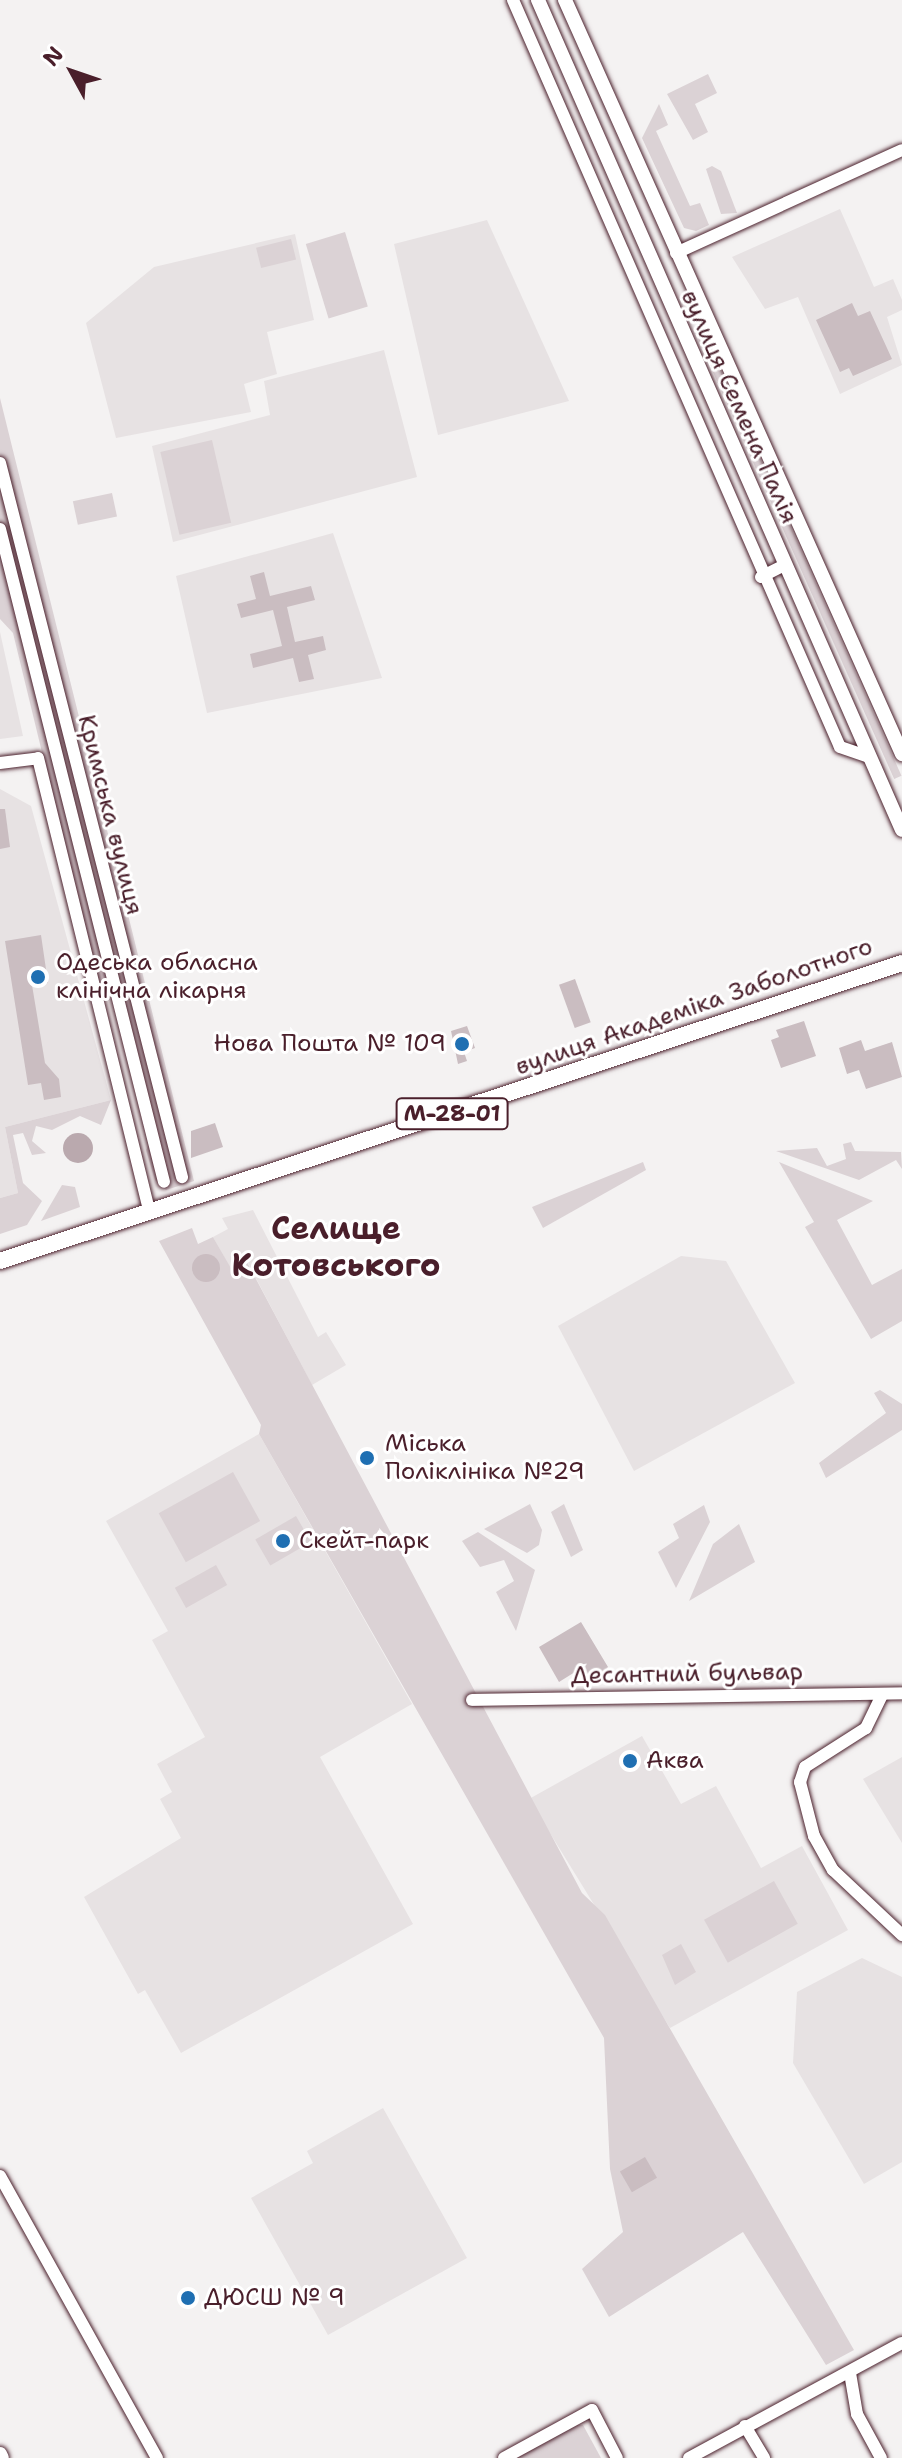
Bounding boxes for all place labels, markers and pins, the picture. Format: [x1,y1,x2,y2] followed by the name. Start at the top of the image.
[56,949,258,1005] place label: Одеська обласна клінічна лікарня
[27,966,49,988] marker: Одеська обласна клінічна лікарня
[214,1030,446,1058] place label: Нова Пошта № 109
[453,1035,471,1053] marker: Нова Пошта № 109
[385,1430,585,1486] place label: Міська Поліклініка №29
[356,1447,378,1469] marker: Міська Поліклініка №29
[299,1527,429,1555] place label: Скейт-парк
[274,1532,292,1550] marker: Скейт-парк
[646,1747,704,1775] place label: Аква
[621,1752,639,1770] marker: Аква
[204,2284,345,2312] place label: ДЮСШ № 9
[179,2289,197,2307] marker: ДЮСШ № 9

